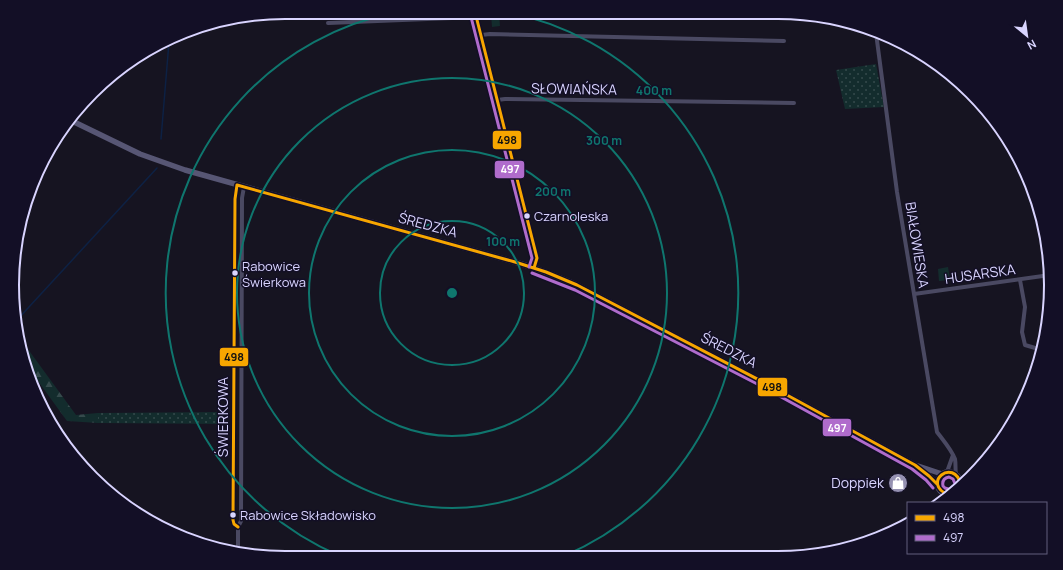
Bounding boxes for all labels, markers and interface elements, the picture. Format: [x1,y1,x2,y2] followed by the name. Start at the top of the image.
[1007,16,1047,56] north arrow
[1025,37,1039,54] text: N
[531,78,617,99] street label: SŁOWIAŃSKA
[636,82,672,99] text: 400 m
[492,130,522,150] line badge: 498
[497,132,517,147] text: 498
[586,132,622,149] text: 300 m
[494,160,525,179] line badge: 497
[500,161,520,176] text: 497
[535,183,571,200] text: 200 m
[901,200,934,290] street label: BIAŁOWIESKA
[534,207,608,225] place label: Czarnoleska
[396,208,460,242] street label: ŚREDZKA
[522,211,532,221] marker: Czarnoleska
[486,233,520,250] text: 100 m
[242,257,306,291] place label: Rabowice Świerkowa
[943,259,1017,288] street label: HUSARSKA
[230,268,240,278] marker: Rabowice Świerkowa
[445,286,459,300] centre of rings
[698,327,761,372] street label: ŚREDZKA
[219,347,249,367] line badge: 498
[224,349,244,364] text: 498
[213,377,232,457] street label: ŚWIERKOWA
[757,377,788,397] line badge: 498
[762,379,782,394] text: 498
[822,418,852,437] line badge: 497
[827,420,847,435] text: 497
[887,472,909,494] shop icon: Doppiek
[831,473,885,492] place label: Doppiek
[907,502,1047,554] legend
[240,506,376,524] place label: Rabowice Składowisko
[943,509,964,526] text: 498
[228,510,238,520] marker: Rabowice Składowisko
[943,529,963,546] text: 497

